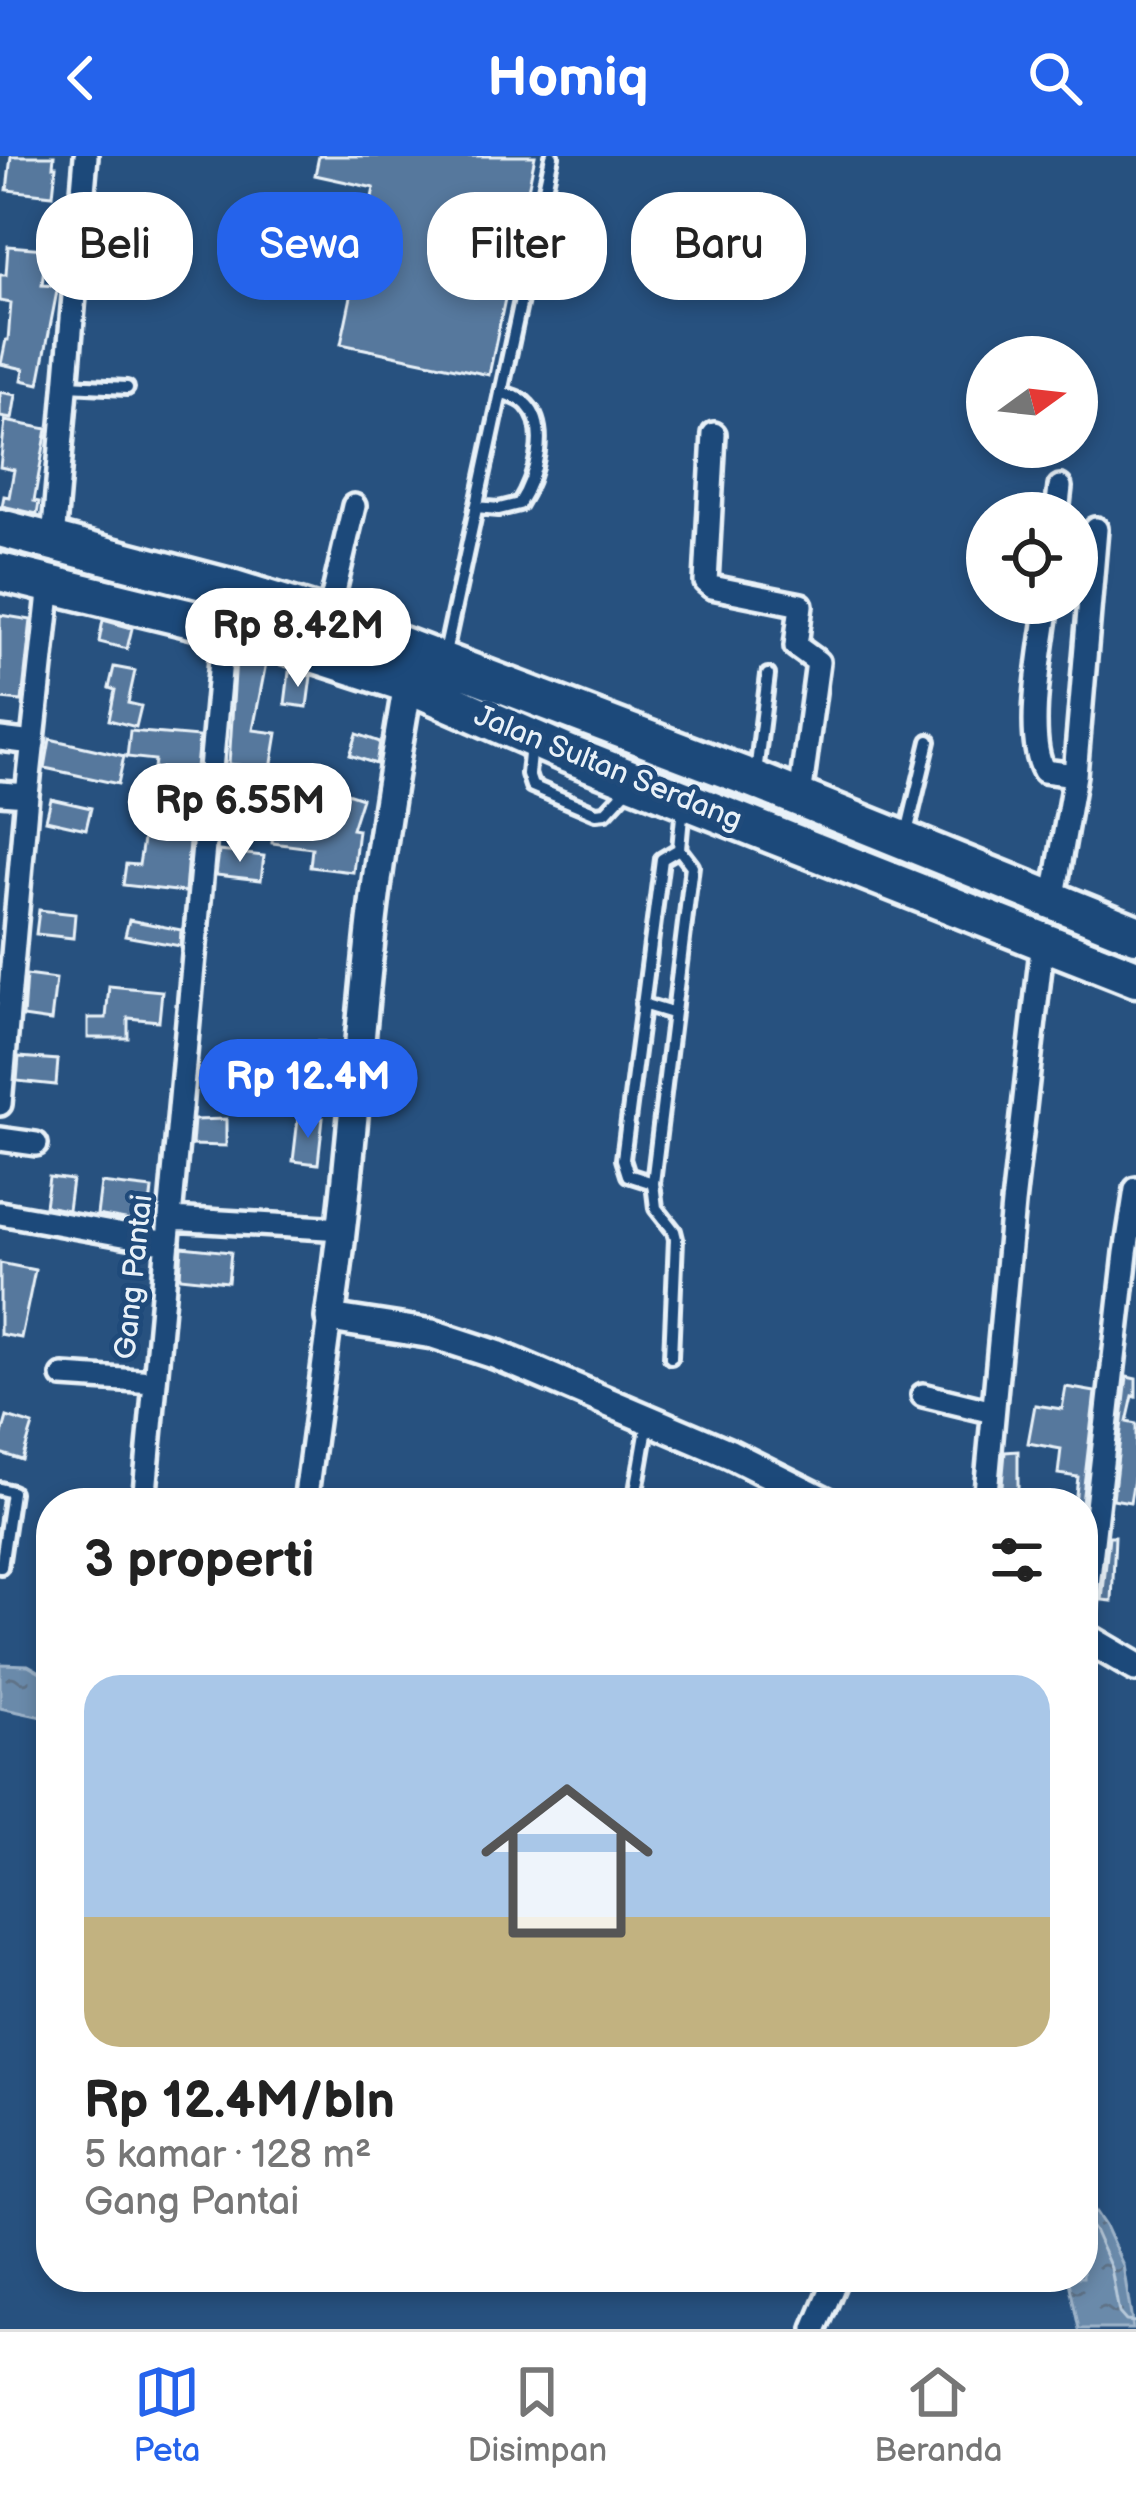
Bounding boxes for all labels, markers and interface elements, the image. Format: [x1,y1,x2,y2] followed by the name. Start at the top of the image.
[48,45,114,111] icon: back
[1022,45,1088,111] icon: search
[487,46,649,111] text: Homiq
[36,192,193,300] chip: Beli
[217,192,403,300] chip: Sewa
[427,192,607,300] chip: Filter
[631,192,806,300] chip: Baru
[966,336,1098,468] north arrow
[966,336,1098,624] map controls
[966,492,1098,624] button: locate
[174,588,422,690] pin: Rp 8.42M
[212,603,384,650] text: Rp 8.42M
[469,698,747,838] street label: Jalan Sultan Serdang
[116,763,364,865] pin: Rp 6.55M
[155,778,325,825] text: Rp 6.55M
[184,1039,432,1141] pin: Rp 12.4M
[226,1054,390,1101] text: Rp 12.4M
[107,1193,161,1361] street label: Gang Pantai
[984,1527,1050,1593] icon: filters
[84,1530,314,1591] text: 3 properti
[459,1753,675,1969] icon: home
[84,2071,395,2132] text: Rp 12.4M/bln
[84,2132,372,2179] text: 5 kamar · 128 m²
[84,2179,299,2226] text: Gang Pantai
[134,2359,200,2471] tab: Peta
[467,2359,607,2471] tab: Disimpan
[874,2359,1002,2471] tab: Beranda

